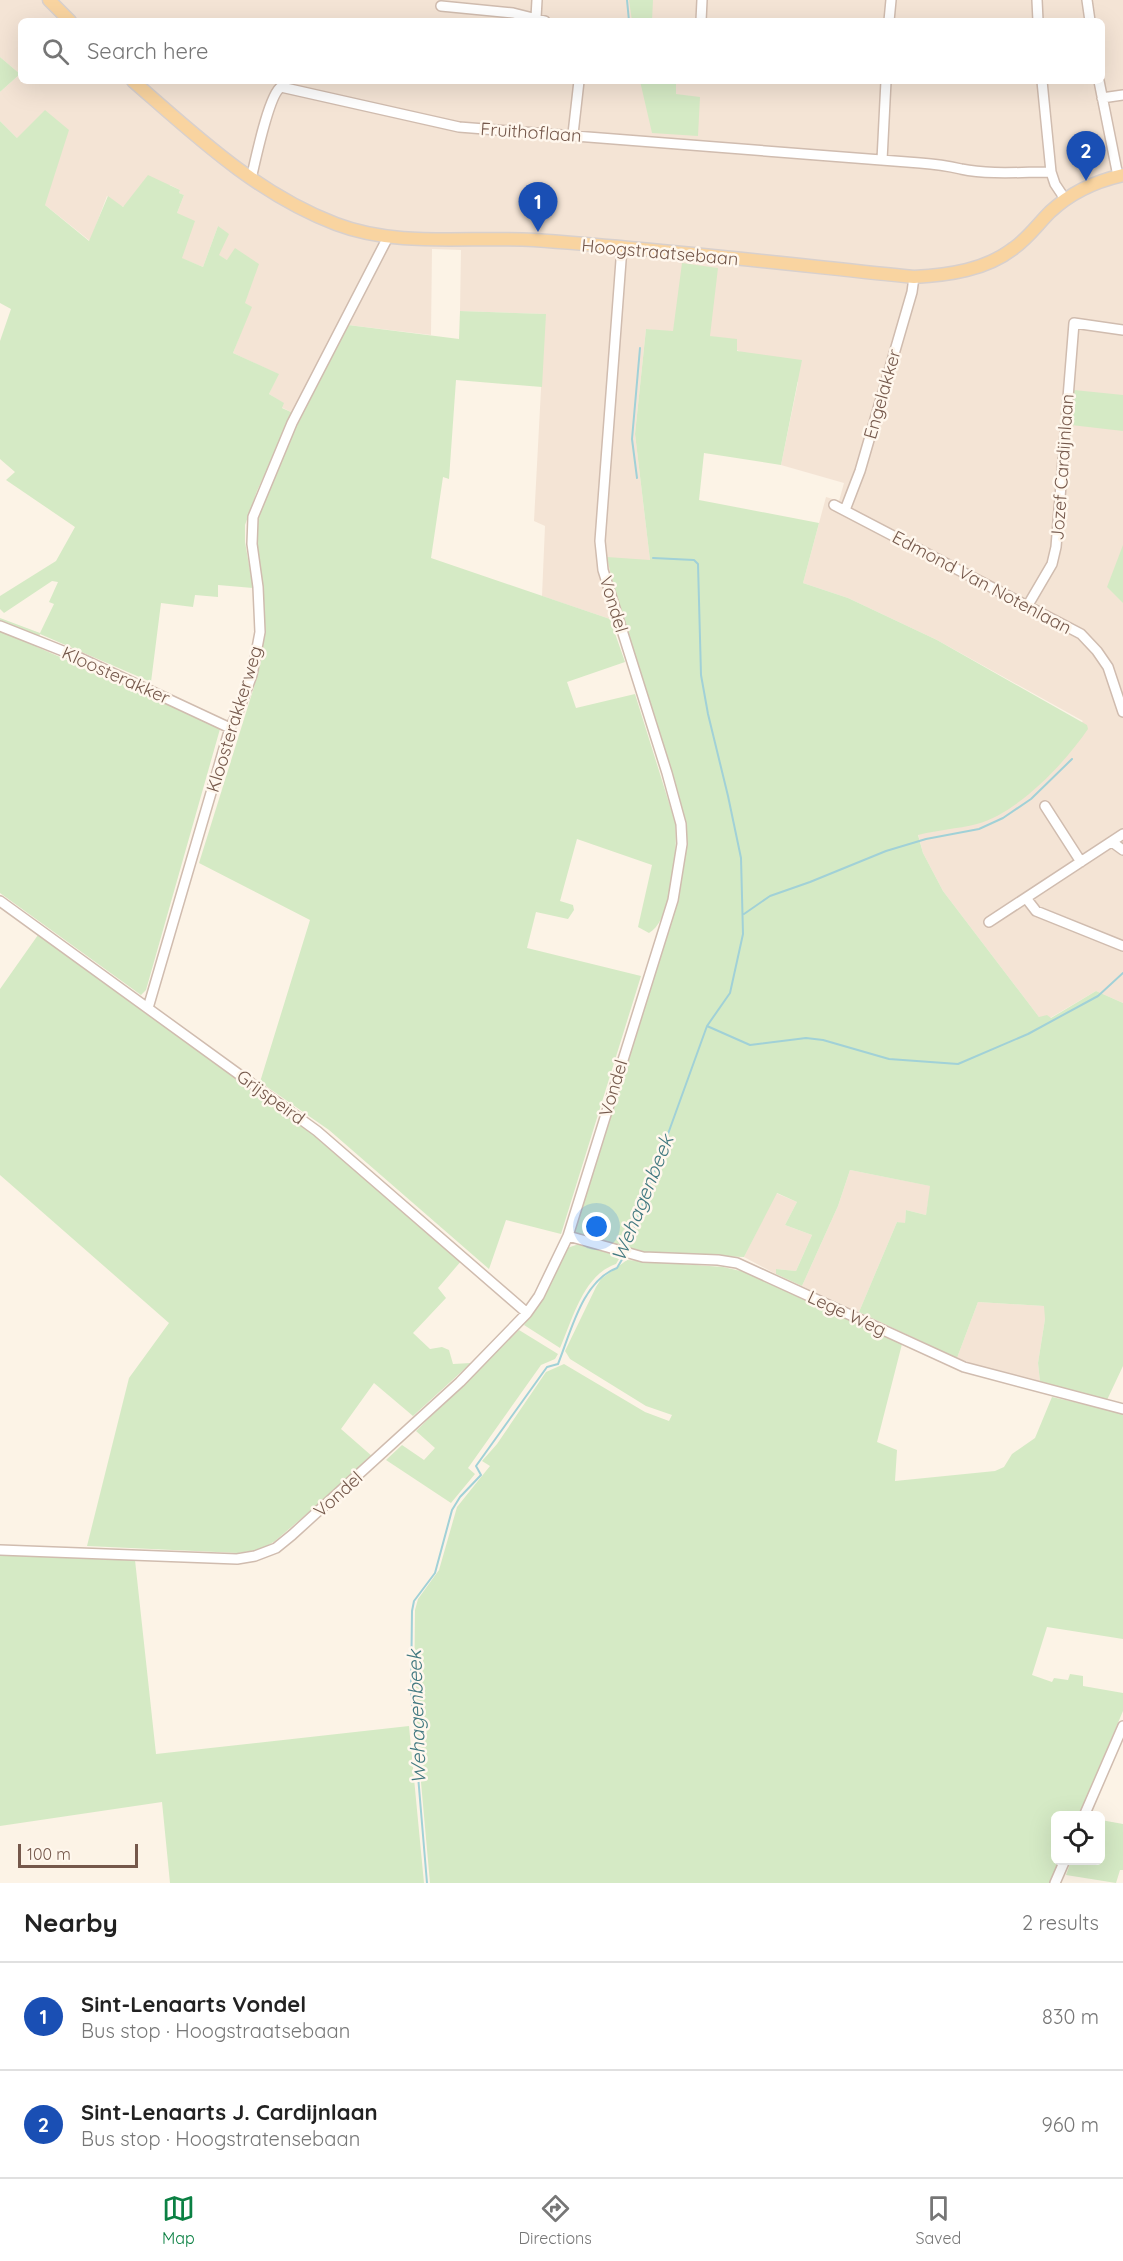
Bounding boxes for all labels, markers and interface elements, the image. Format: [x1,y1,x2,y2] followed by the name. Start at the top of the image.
[18,18,1105,84] search box
[39,35,72,68] icon: search
[87,37,208,65] text: Search here
[480,117,582,147] street label: Fruithoflaan
[1066,132,1106,181] pin: 2
[518,182,558,232] pin: 1
[581,234,739,270] street label: Hoogstraatsebaan
[858,346,906,442] street label: Engelakker
[1045,393,1079,541] street label: Jozef Cardijnlaan
[888,525,1076,639] street label: Edmond Van Notenlaan
[595,573,633,635] street label: Vondel
[58,641,174,709] street label: Kloosterakker
[201,643,267,795] street label: Kloosterakkerweg
[594,1057,632,1119] street label: Vondel
[232,1064,310,1130] street label: Grijspeird
[605,1129,680,1265] water label: Wehagenbeek
[582,1212,611,1241] your location
[804,1285,890,1341] street label: Lege Weg
[309,1466,367,1522] street label: Vondel
[401,1647,431,1784] water label: Wehagenbeek
[1051,1811,1105,1865] map controls
[1051,1811,1105,1865] button: locate
[18,1841,138,1868] scale bar
[27,1844,71,1864] text: 100 m
[24,1906,118,1939] text: Nearby
[1022,1910,1099,1935] text: 2 results
[81,1990,306,2018] text: Sint-Lenaarts Vondel
[40,2004,47,2029] text: 1
[1042,2004,1099,2029] text: 830 m
[81,2018,350,2043] text: Bus stop · Hoogstraatsebaan
[81,2098,378,2126] text: Sint-Lenaarts J. Cardijnlaan
[38,2112,49,2137] text: 2
[1041,2112,1099,2137] text: 960 m
[81,2126,360,2151] text: Bus stop · Hoogstratensebaan
[162,2192,195,2248] tab: Map
[519,2192,592,2248] tab: Directions
[916,2192,961,2248] tab: Saved

